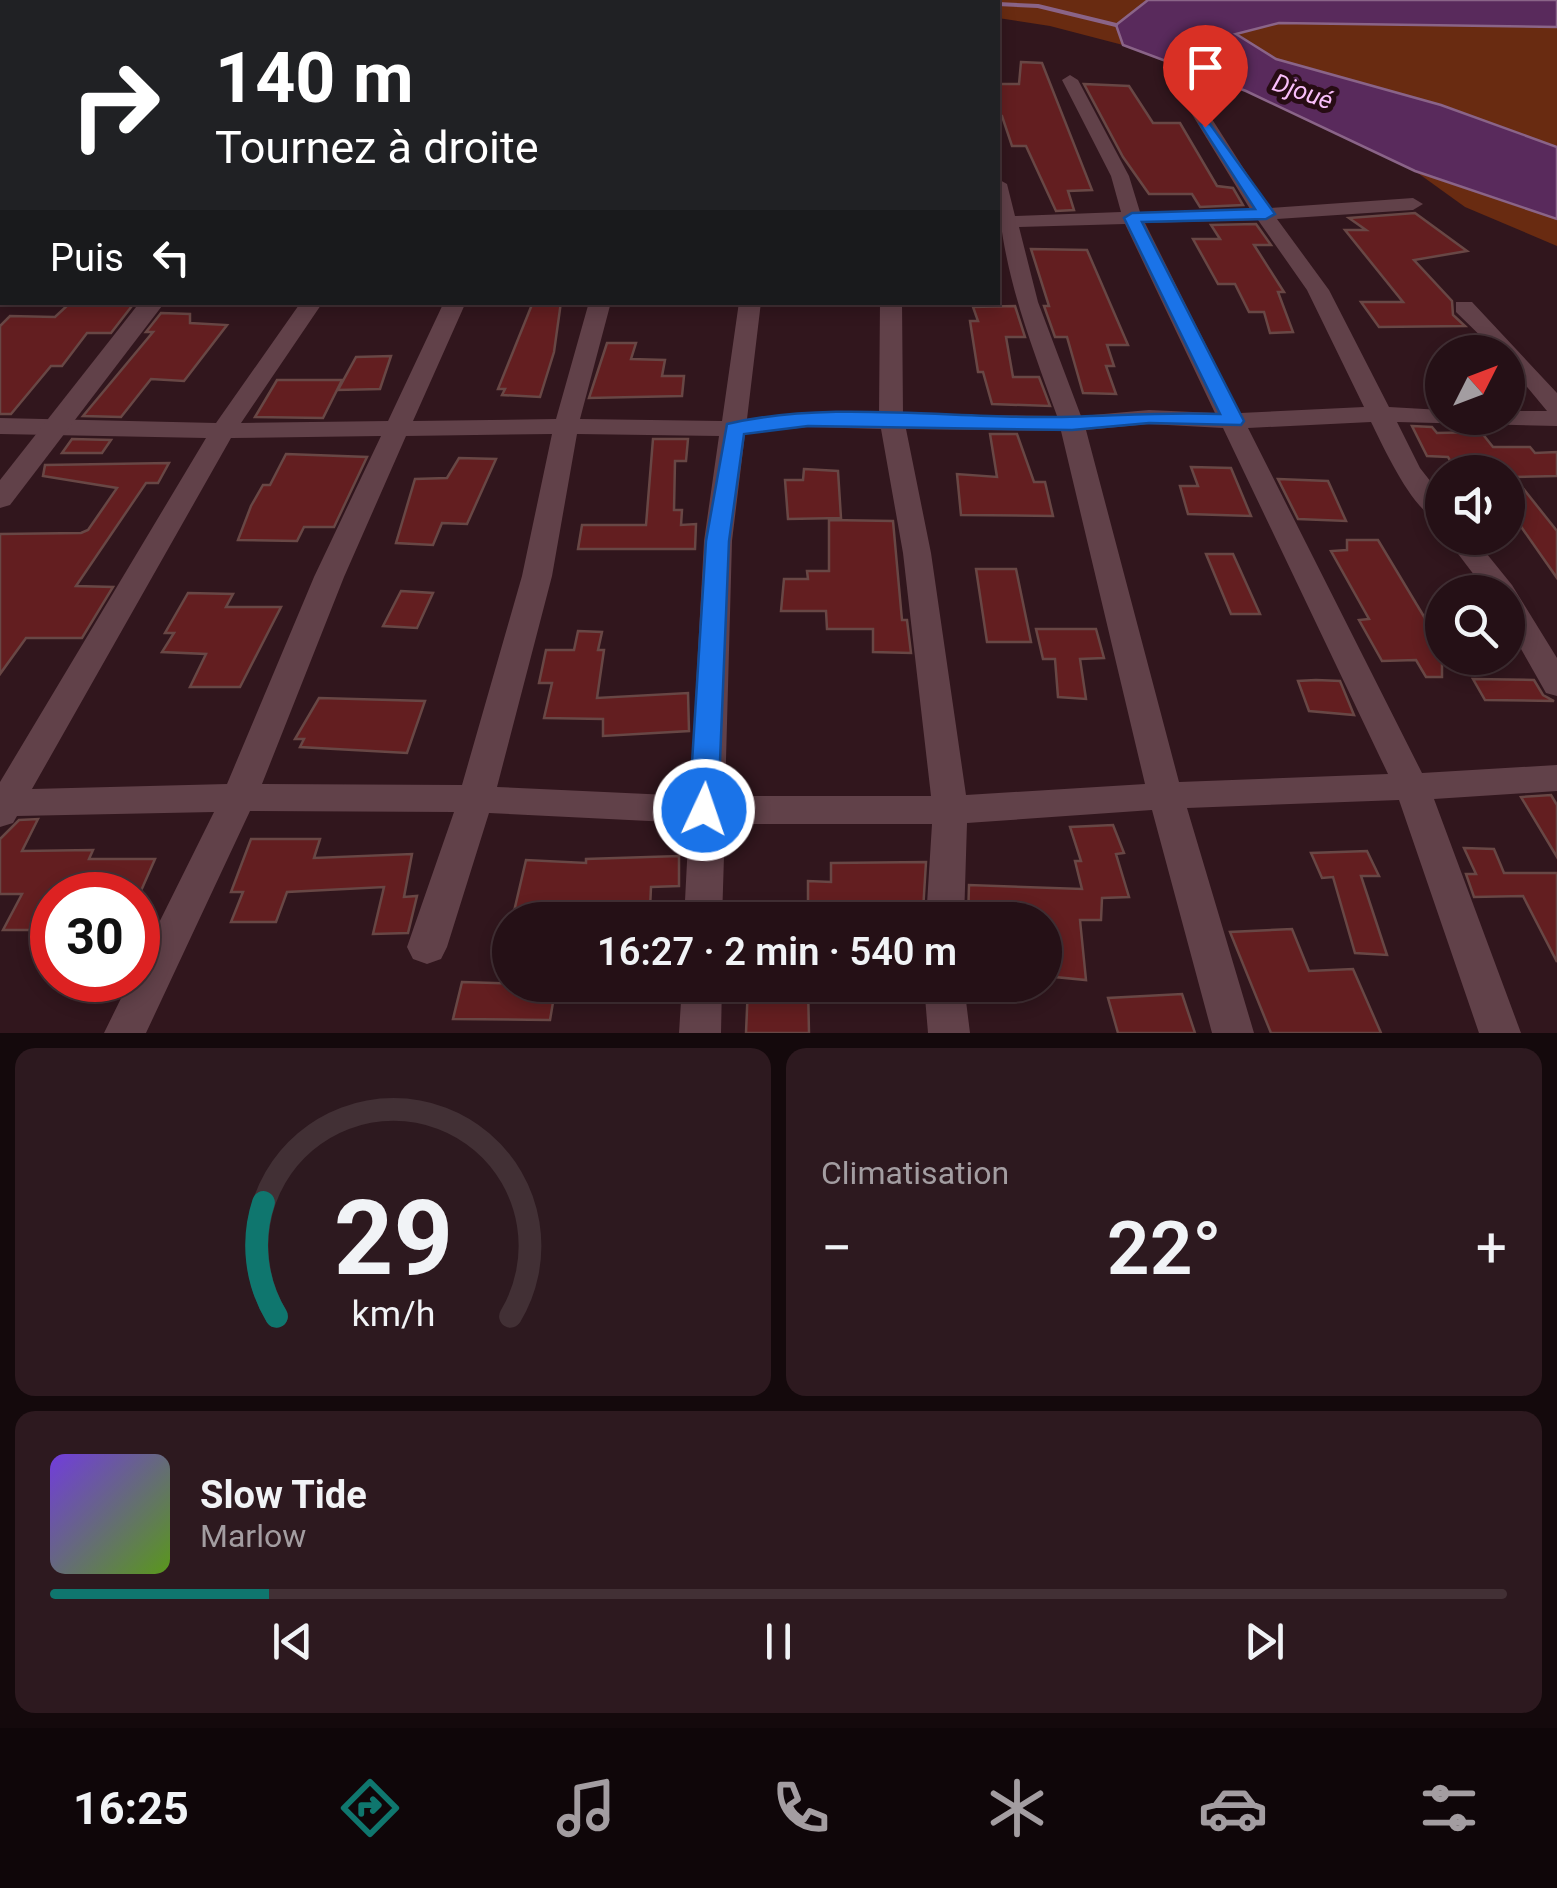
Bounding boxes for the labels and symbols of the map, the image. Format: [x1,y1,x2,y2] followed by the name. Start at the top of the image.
[1163,25,1248,128] pin
[1269,68,1337,115] water label: Djoué
[1425,335,1525,435] north arrow
[652,758,756,862] position arrow
[30,872,160,1002] speed limit sign: 30

